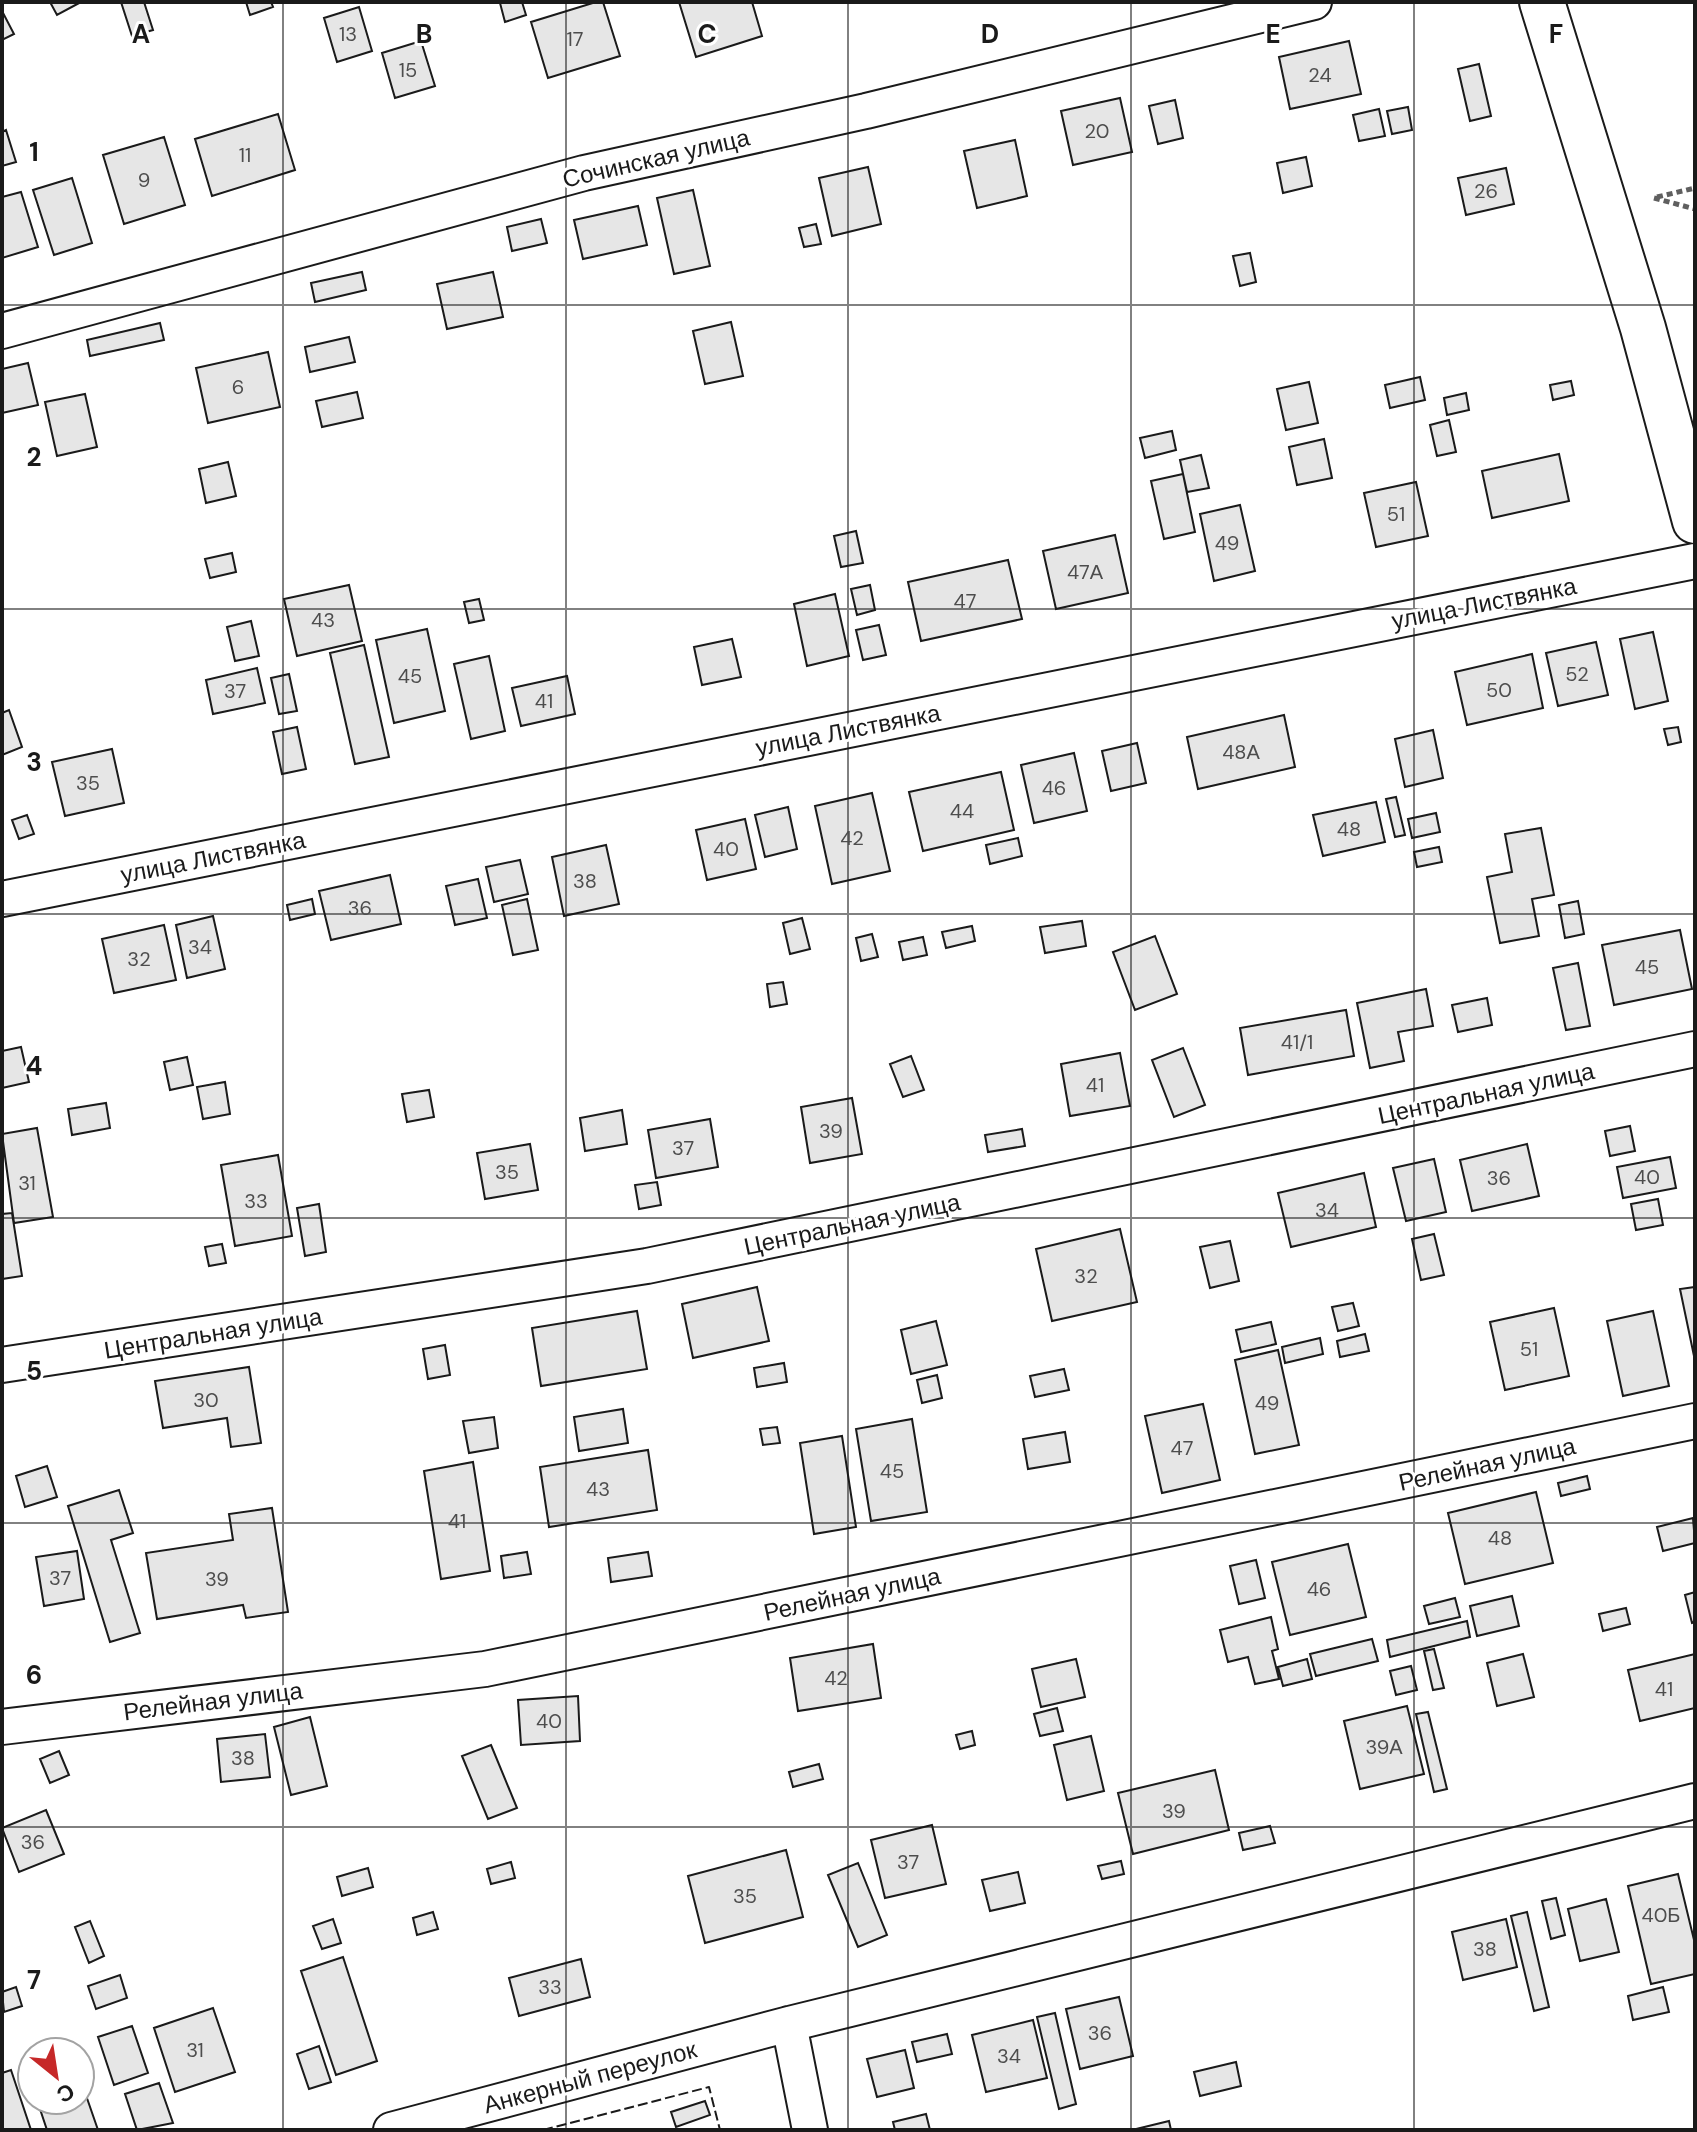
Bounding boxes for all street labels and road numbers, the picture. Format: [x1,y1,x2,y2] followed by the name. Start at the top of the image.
[559,121,753,195] street label: Сочинская улица
[1389,570,1580,636] street label: улица Листвянка
[753,697,944,763] street label: улица Листвянка
[118,824,309,890] street label: улица Листвянка
[1375,1055,1598,1131] street label: Центральная улица
[741,1186,964,1262] street label: Центральная улица
[102,1300,325,1366] street label: Центральная улица
[1396,1430,1579,1498] street label: Релейная улица
[761,1560,944,1628] street label: Релейная улица
[122,1675,305,1727] street label: Релейная улица
[480,2034,700,2120] street label: Анкерный переулок

